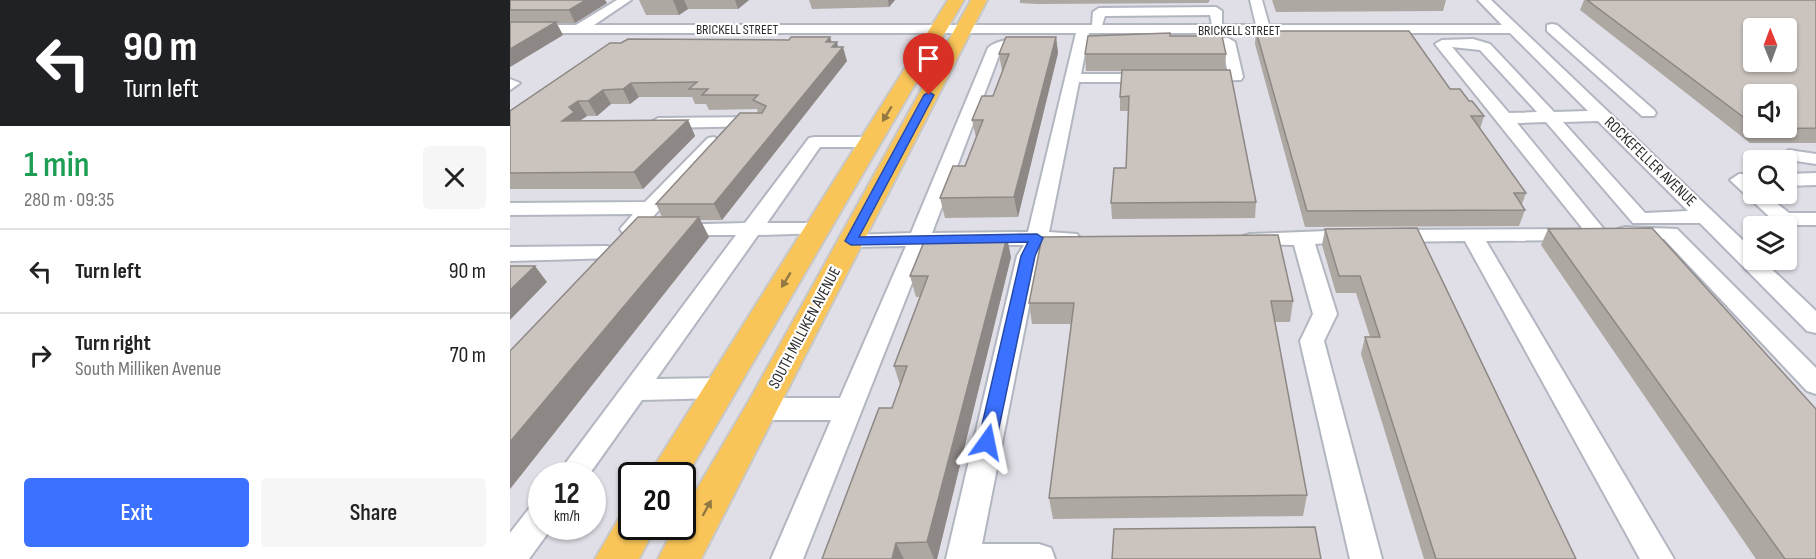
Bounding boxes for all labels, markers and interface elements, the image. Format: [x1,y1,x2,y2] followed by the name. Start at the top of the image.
[1743,18,1797,72] north arrow
[1743,18,1797,270] map controls
[696,21,778,38] street label: BRICKELL STREET
[123,22,197,73] text: 90 m
[1198,22,1280,39] street label: BRICKELL STREET
[24,24,102,102] icon: left
[903,33,954,95] pin
[912,42,945,75] icon: arrive
[123,73,199,105] text: Turn left
[1743,84,1797,138] button: sound
[881,106,892,122] one-way arrow
[1600,113,1700,211] street label: ROCKEFELLER AVENUE
[24,144,89,187] text: 1 min
[423,146,486,209] button: close
[1743,150,1797,204] button: search
[24,188,114,212] text: 280 m · 09:35
[1743,216,1797,270] button: layers
[24,255,57,288] icon: left
[75,258,141,285] text: Turn left
[449,258,486,285] text: 90 m
[765,264,845,392] street label: SOUTH MILLIKEN AVENUE
[780,272,791,289] one-way arrow
[75,330,151,357] text: Turn right
[24,339,57,372] icon: right
[450,342,486,369] text: 70 m
[75,357,221,381] text: South Milliken Avenue
[955,410,1019,474] position arrow
[618,462,696,540] speed limit sign: 20
[554,476,580,512] text: 12
[24,478,249,547] button: Exit
[261,478,486,547] button: Share
[702,499,712,516] one-way arrow
[554,507,580,526] text: km/h

